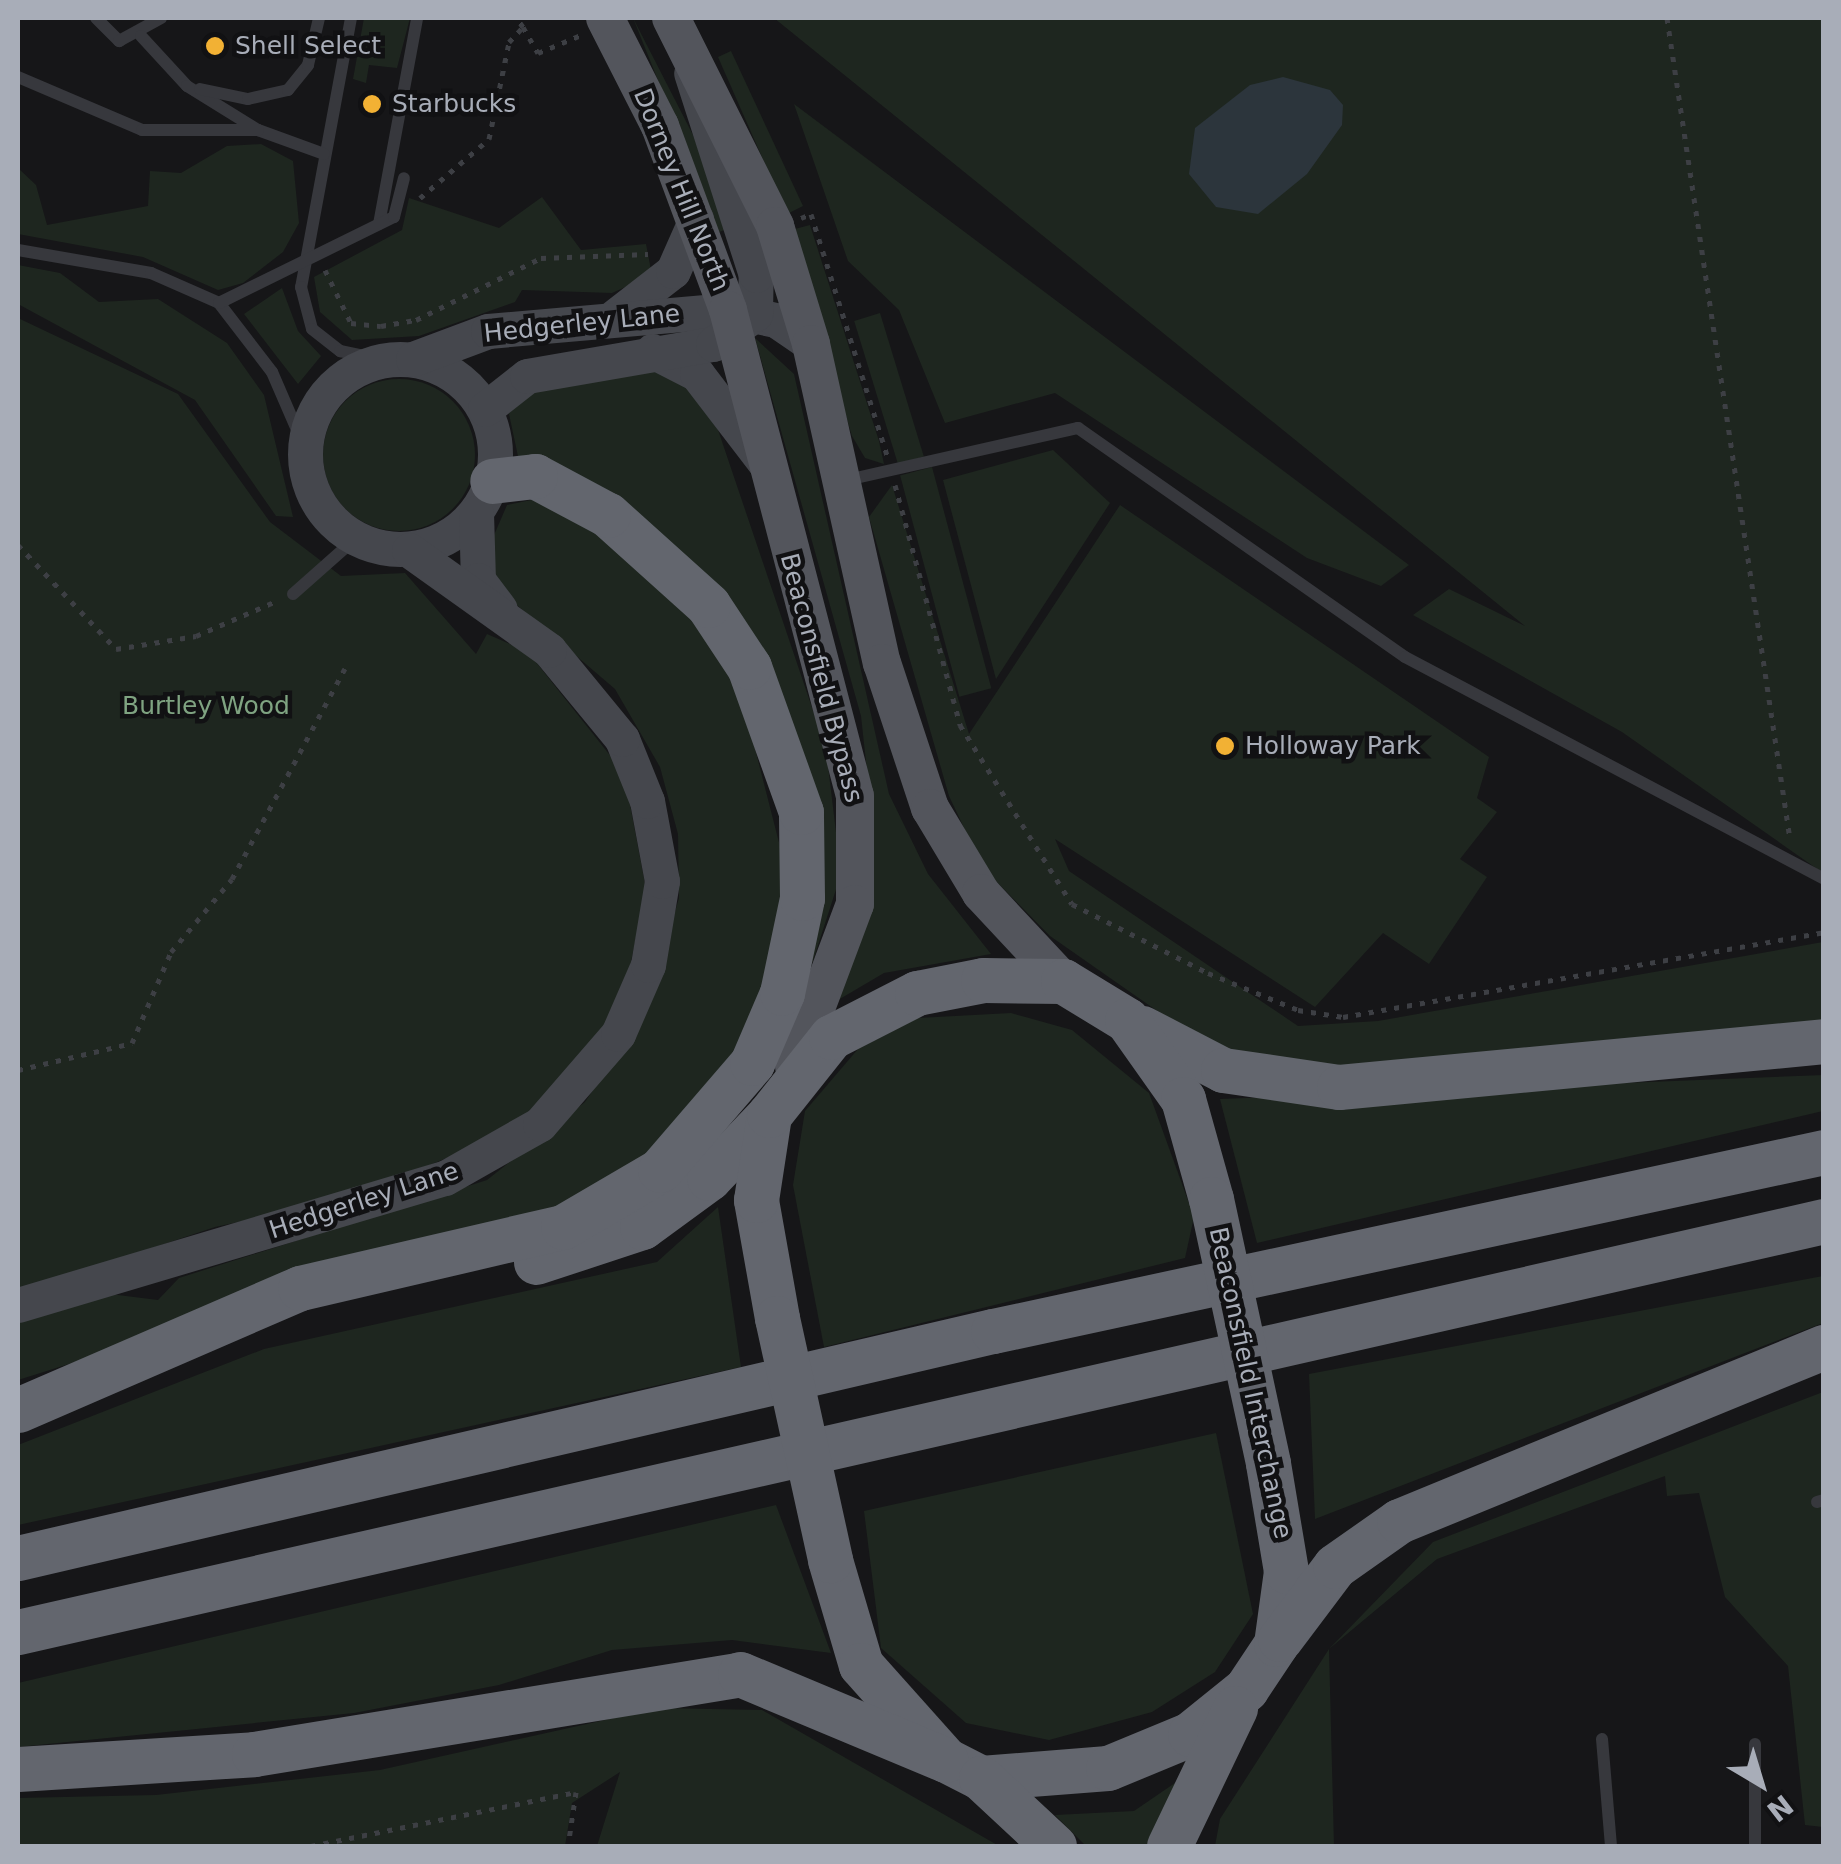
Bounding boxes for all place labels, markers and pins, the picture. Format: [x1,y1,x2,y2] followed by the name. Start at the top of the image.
[235,31,381,61] place label: Shell Select
[204,35,226,57] marker: Shell Select
[392,89,516,119] place label: Starbucks
[361,93,383,115] marker: Starbucks
[1245,731,1421,761] place label: Holloway Park
[1214,735,1236,757] marker: Holloway Park

